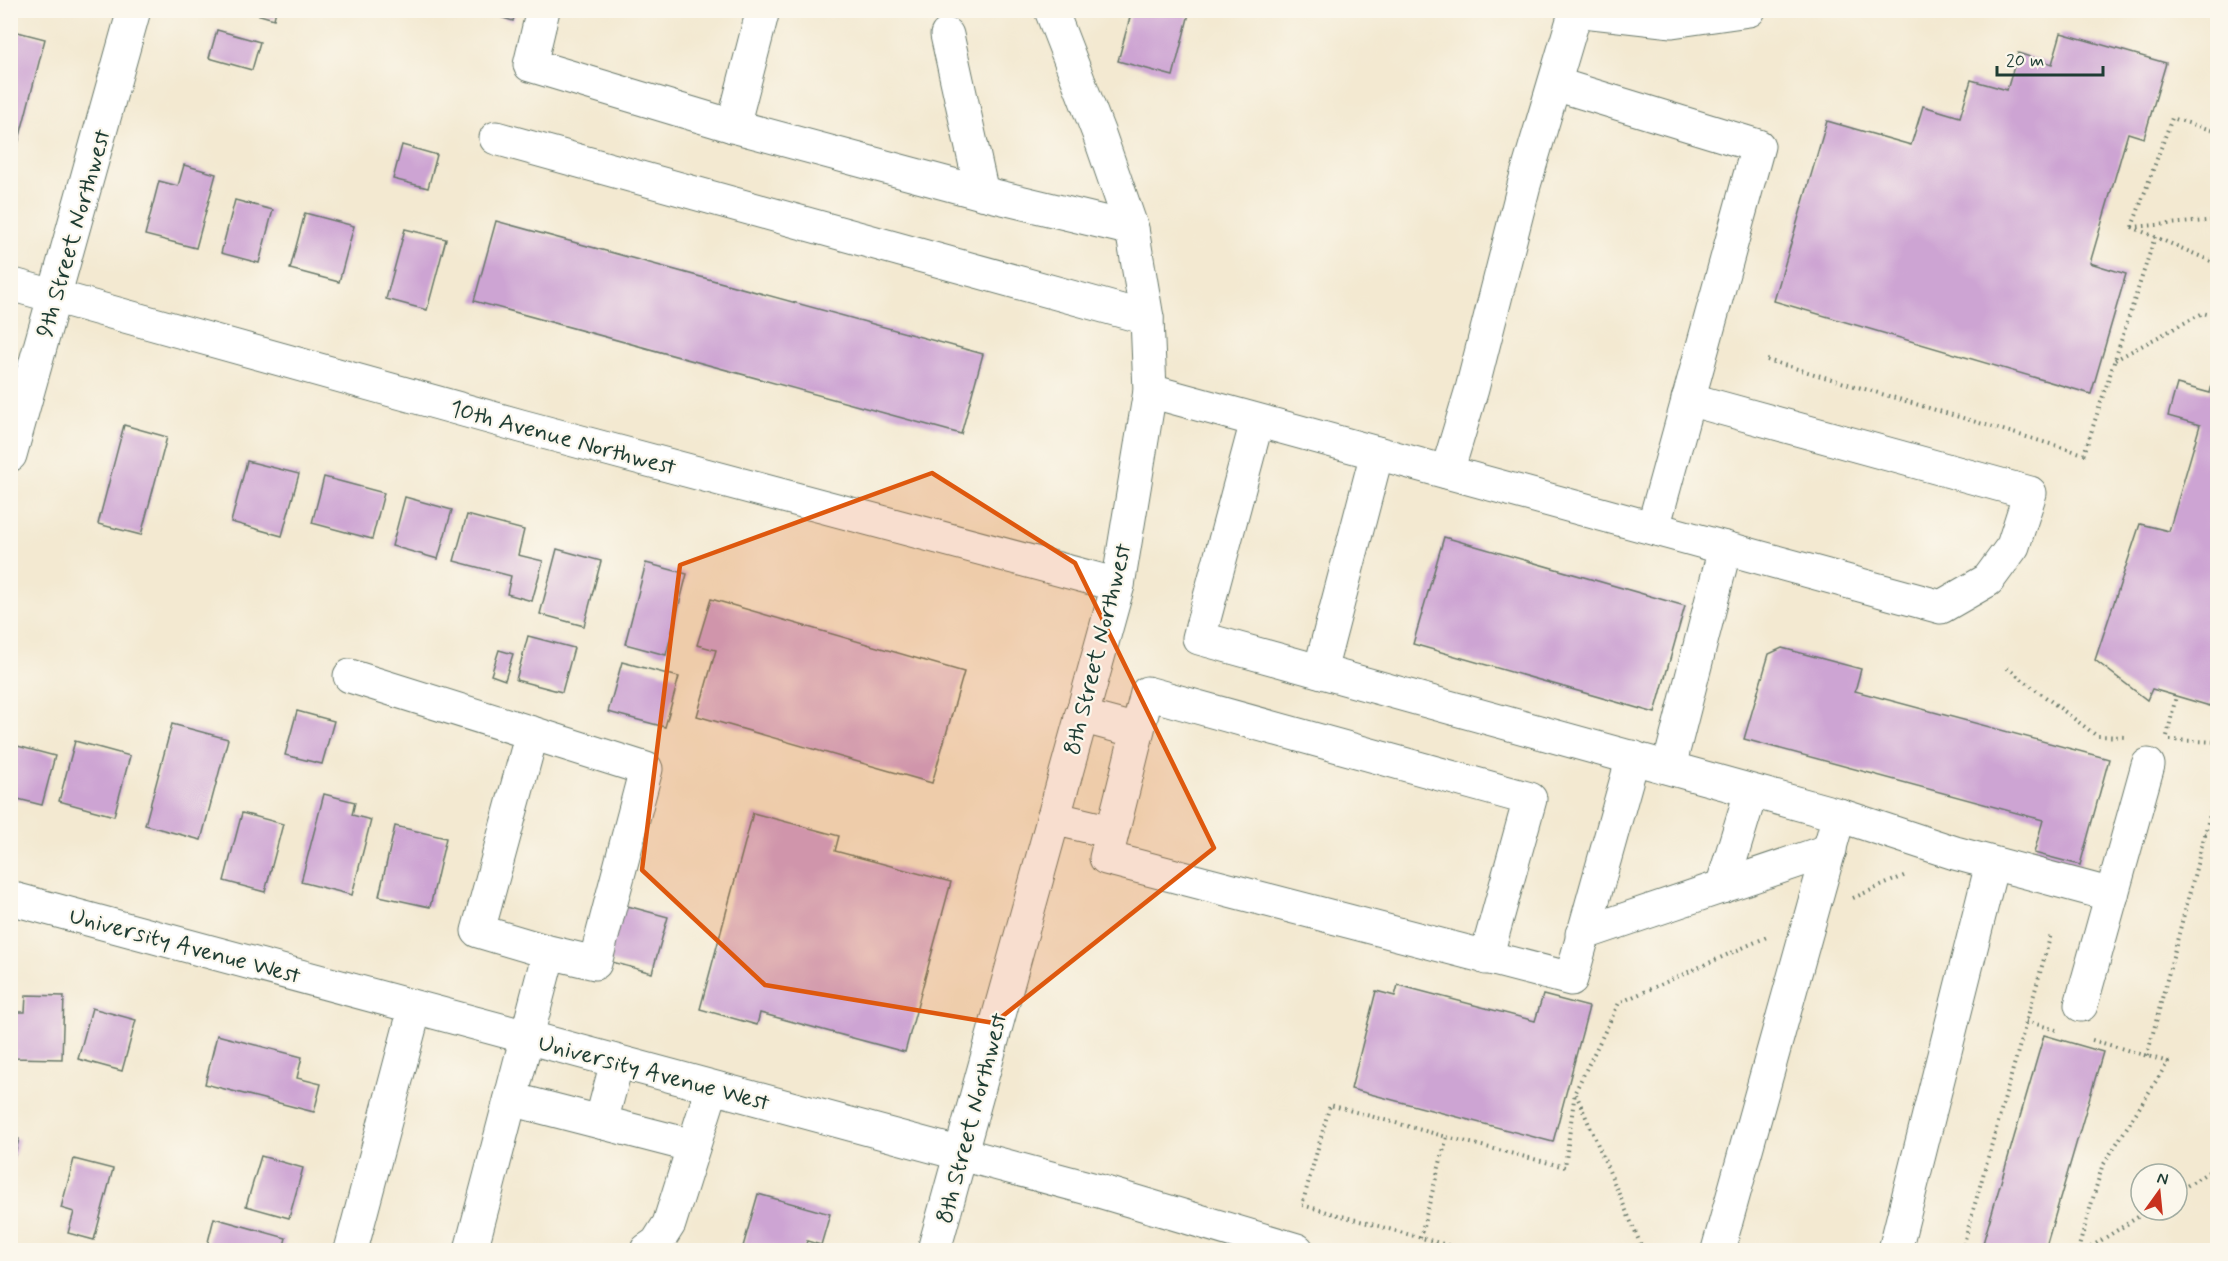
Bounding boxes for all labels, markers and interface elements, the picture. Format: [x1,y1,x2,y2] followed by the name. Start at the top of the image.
[1997,39,2104,77] scale bar
[2006,49,2044,73] text: 20 m
[30,125,119,341] street label: 9th Street Northwest
[446,393,680,484] street label: 10th Avenue Northwest
[1057,540,1140,758] street label: 8th Street Northwest
[66,901,304,992] street label: University Avenue West
[929,1009,1016,1227] street label: 8th Street Northwest
[535,1028,773,1119] street label: University Avenue West
[2129,1162,2189,1222] north arrow
[2155,1167,2170,1190] text: N

